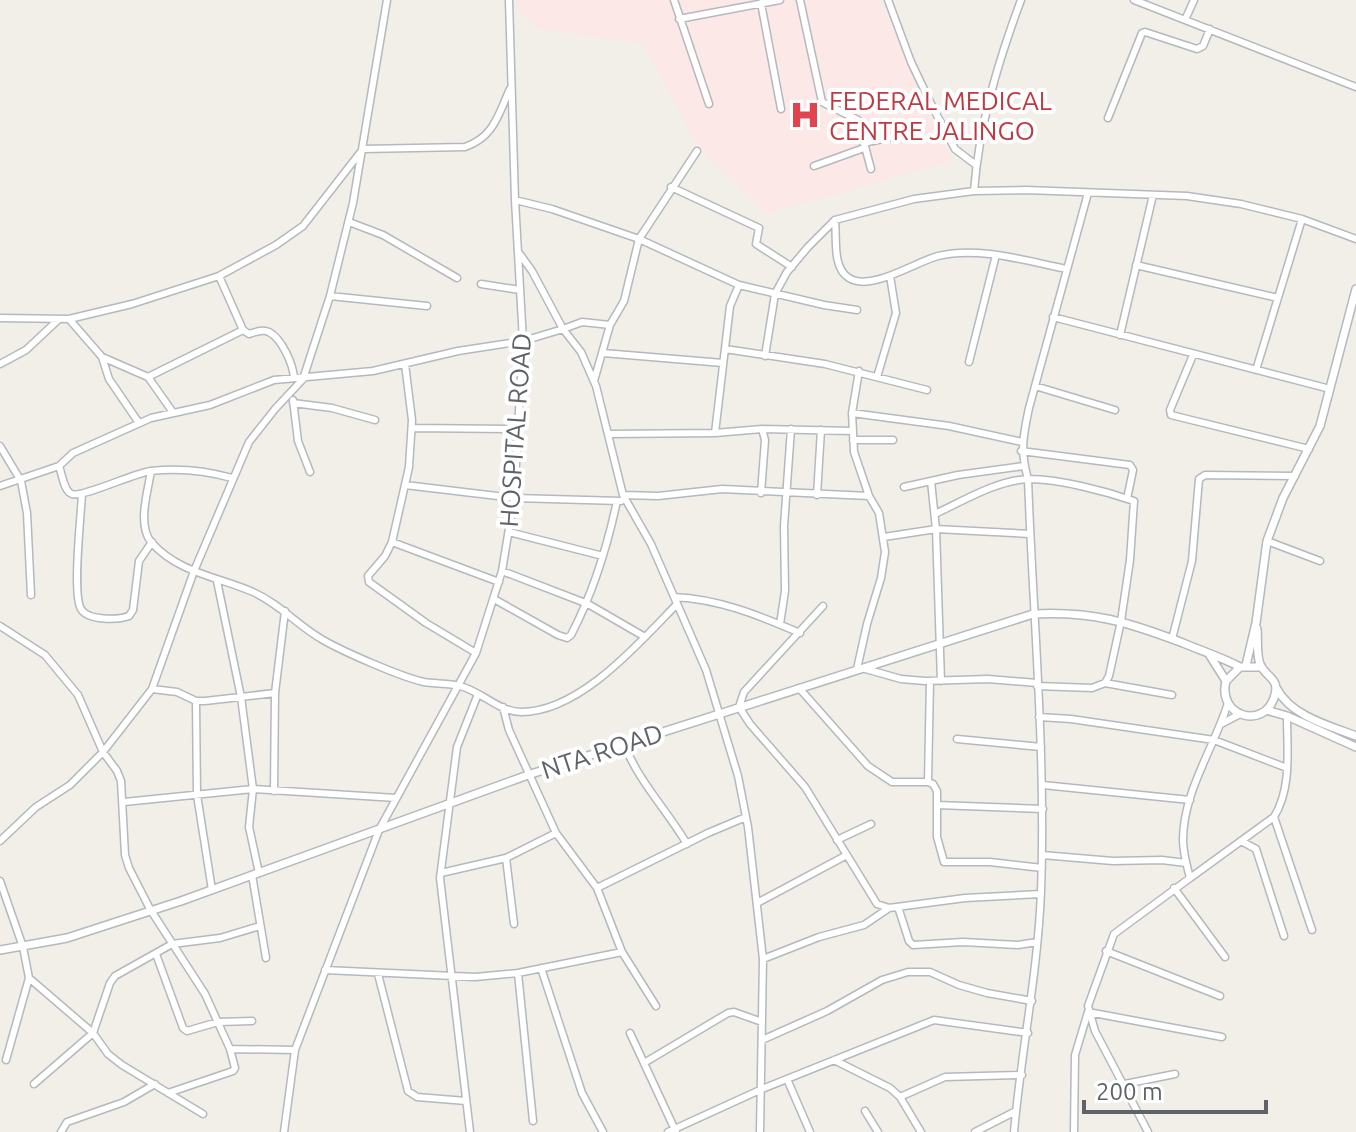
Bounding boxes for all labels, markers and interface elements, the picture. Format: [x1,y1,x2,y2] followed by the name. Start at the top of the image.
[829,86,1052,145] place label: FEDERAL MEDICAL CENTRE JALINGO
[788,98,822,132] hospital icon: FEDERAL MEDICAL CENTRE JALINGO
[494,332,536,528] street label: HOSPITAL ROAD
[538,718,666,784] street label: NTA ROAD
[1084,1064,1266,1114] scale bar
[1096,1078,1163,1105] text: 200 m

